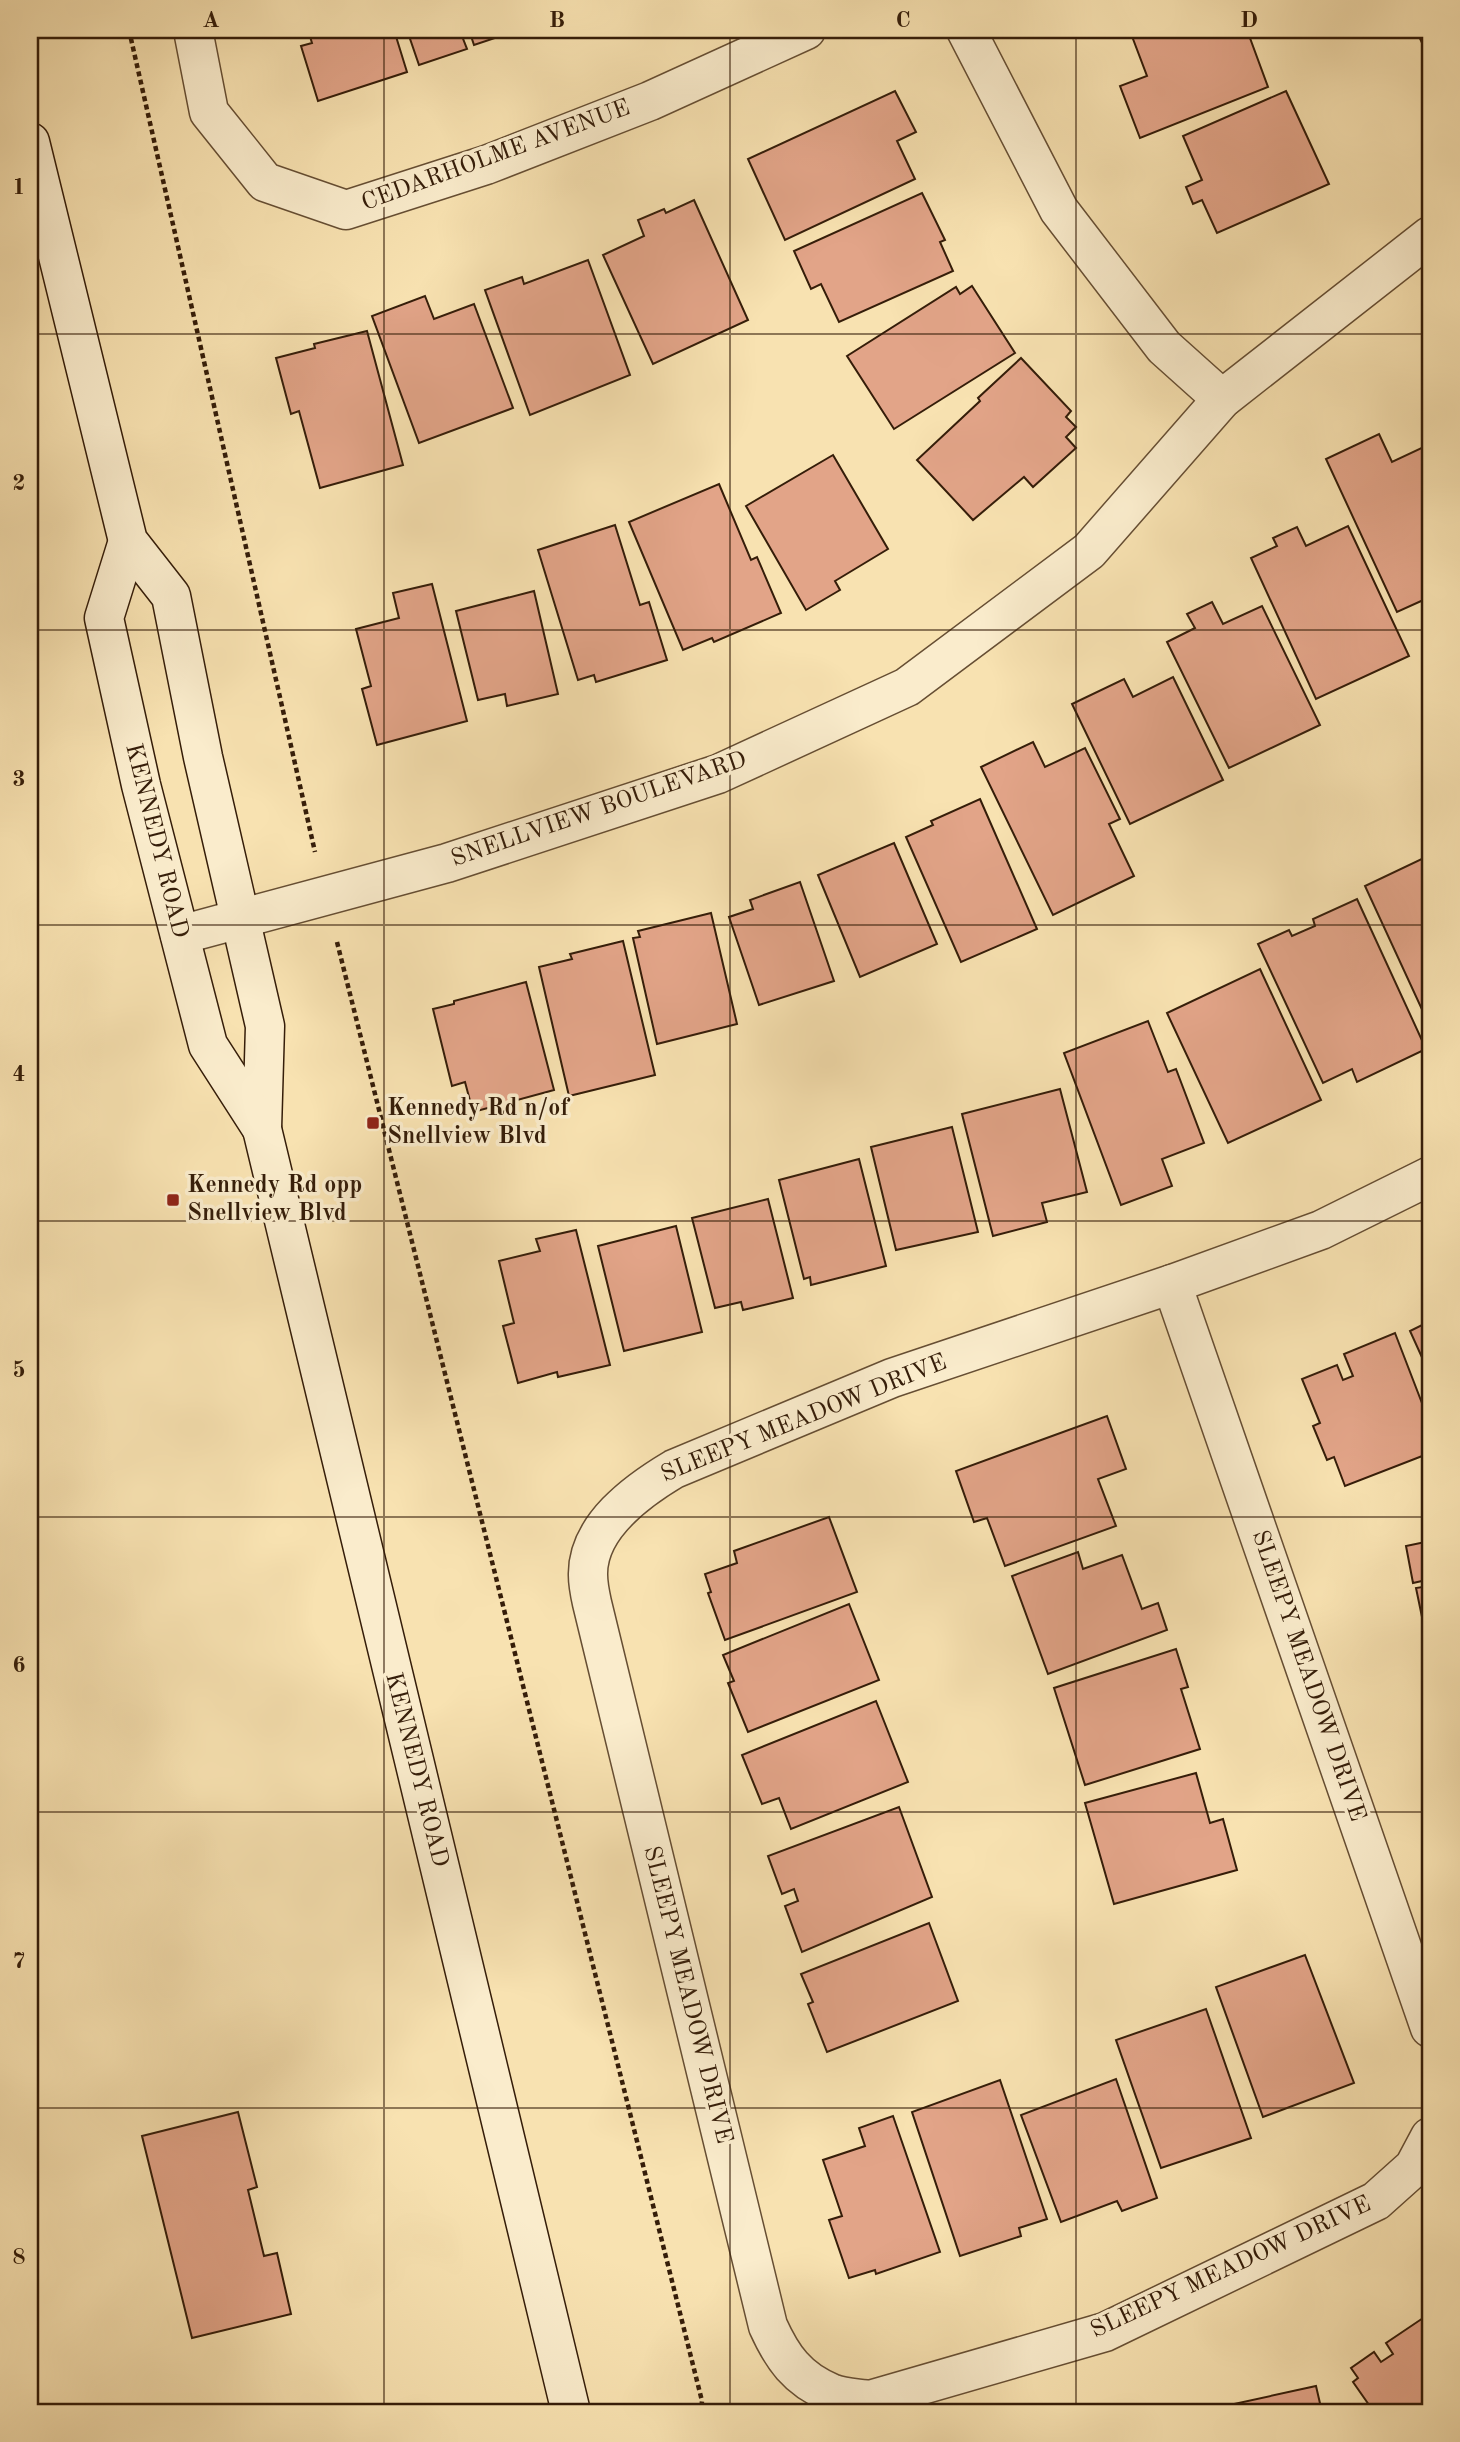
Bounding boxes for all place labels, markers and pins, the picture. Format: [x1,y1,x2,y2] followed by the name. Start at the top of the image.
[387,1097,570,1149] place label: Kennedy Rd n/of Snellview Blvd
[365,1115,381,1131] marker: Kennedy Rd n/of Snellview Blvd
[187,1174,362,1226] place label: Kennedy Rd opp Snellview Blvd
[165,1192,181,1208] marker: Kennedy Rd opp Snellview Blvd

